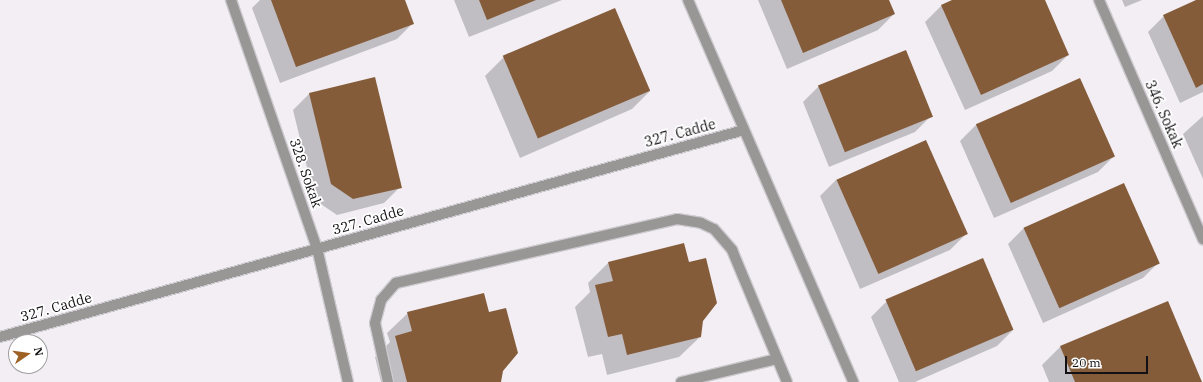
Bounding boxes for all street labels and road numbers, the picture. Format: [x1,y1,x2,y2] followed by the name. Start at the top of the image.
[1142,78,1186,150] street label: 346. Sokak
[642,115,718,151] street label: 327. Cadde
[286,136,326,210] street label: 328. Sokak
[330,202,406,238] street label: 327. Cadde
[18,289,94,325] street label: 327. Cadde

